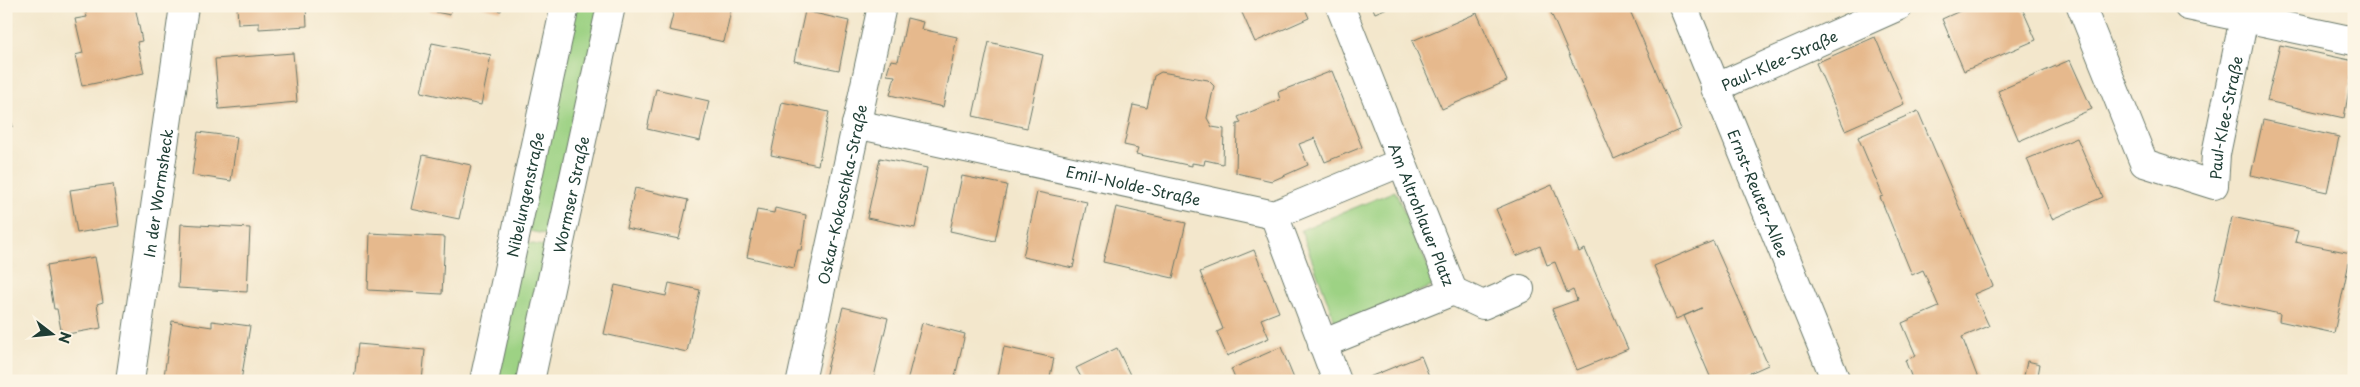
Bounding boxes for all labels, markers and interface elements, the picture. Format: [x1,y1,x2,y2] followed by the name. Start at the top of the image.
[1717,23,1841,96] street label: Paul-Klee-Straße
[2203,54,2247,180] street label: Paul-Klee-Straße
[811,102,872,287] street label: Oskar-Kokoschka-Straße
[1723,126,1796,260] street label: Ernst-Reuter-Allee
[136,127,178,259] street label: In der Wormsheck
[500,130,549,259] street label: Nibelungenstraße
[547,134,594,255] street label: Wormser Straße
[1384,139,1461,289] street label: Am Altrohlauer Platz
[1064,159,1203,210] street label: Emil-Nolde-Straße
[28,310,78,360] north arrow
[53,329,77,346] text: N

